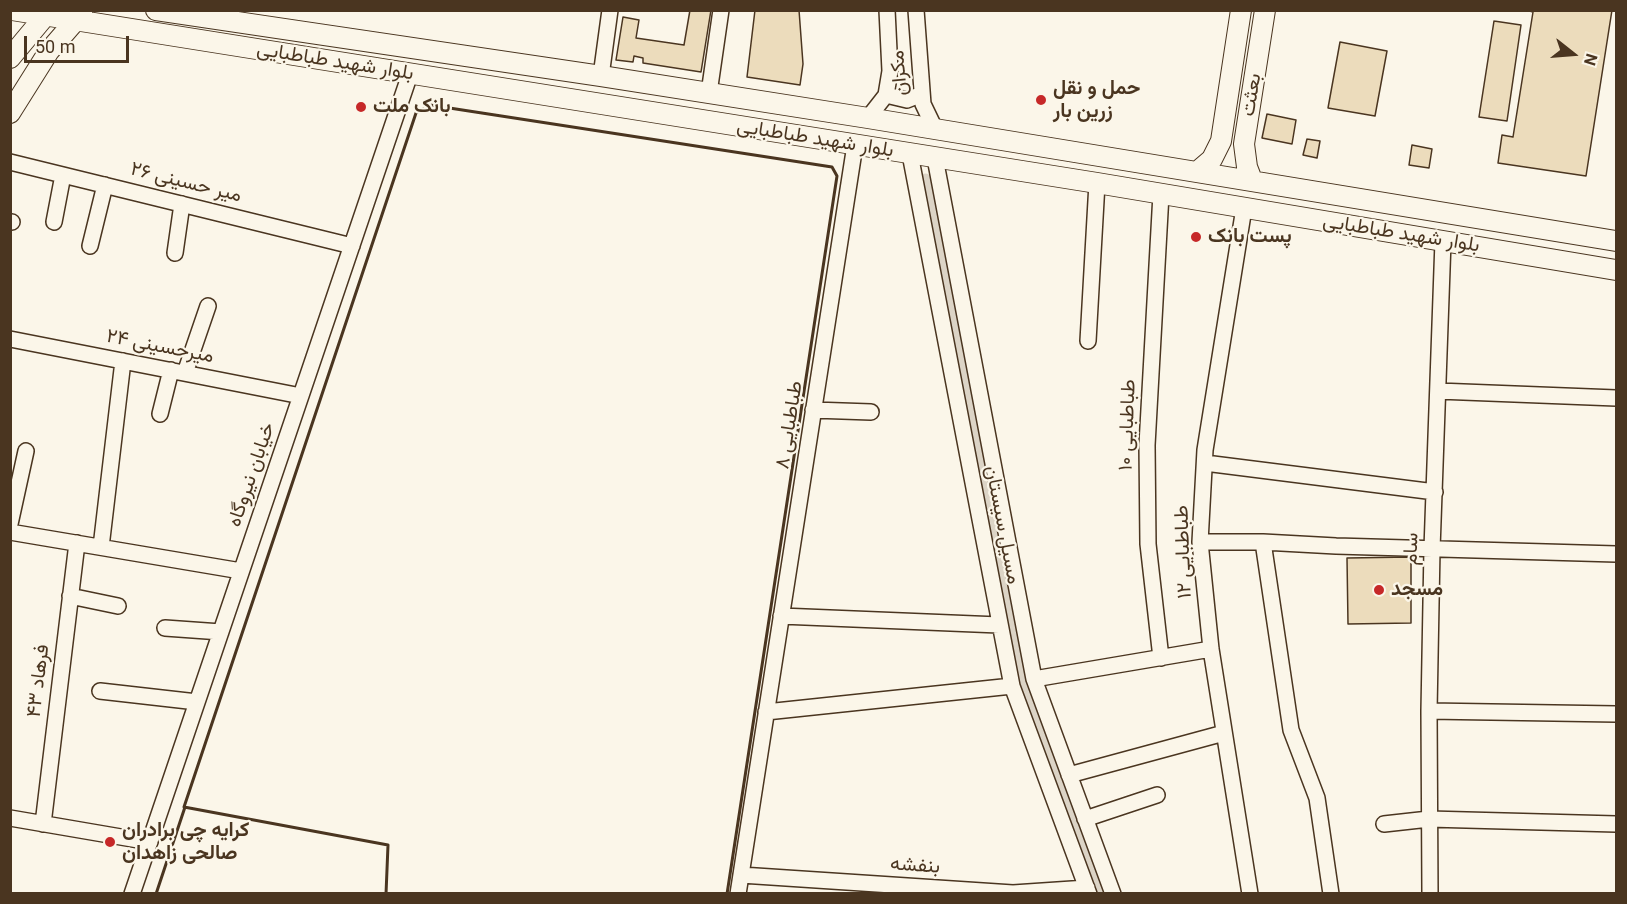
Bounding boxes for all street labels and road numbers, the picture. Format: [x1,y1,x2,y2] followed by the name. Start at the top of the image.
[255,38,415,86] street label: بلوار شهید طباطبایی
[886,49,914,97] street label: مکران
[1237,72,1267,118] street label: بعثت
[735,115,895,163] street label: بلوار شهید طباطبایی
[128,158,244,208] street label: میر حسینی ۲۶
[1321,210,1481,258] street label: بلوار شهید طباطبایی
[104,325,216,369] street label: میرحسینی ۲۴
[771,379,809,471] street label: طباطبایی ۸
[1114,379,1142,471] street label: طباطبایی ۱۰
[223,420,281,530] street label: خیابان نیروگاه
[979,464,1025,586] street label: مسیل سیستان
[1170,505,1198,599] street label: طباطبایی ۱۲
[1399,532,1425,566] street label: سام
[23,643,55,719] street label: فرهاد ۴۳
[889,852,941,880] street label: بنفشه

